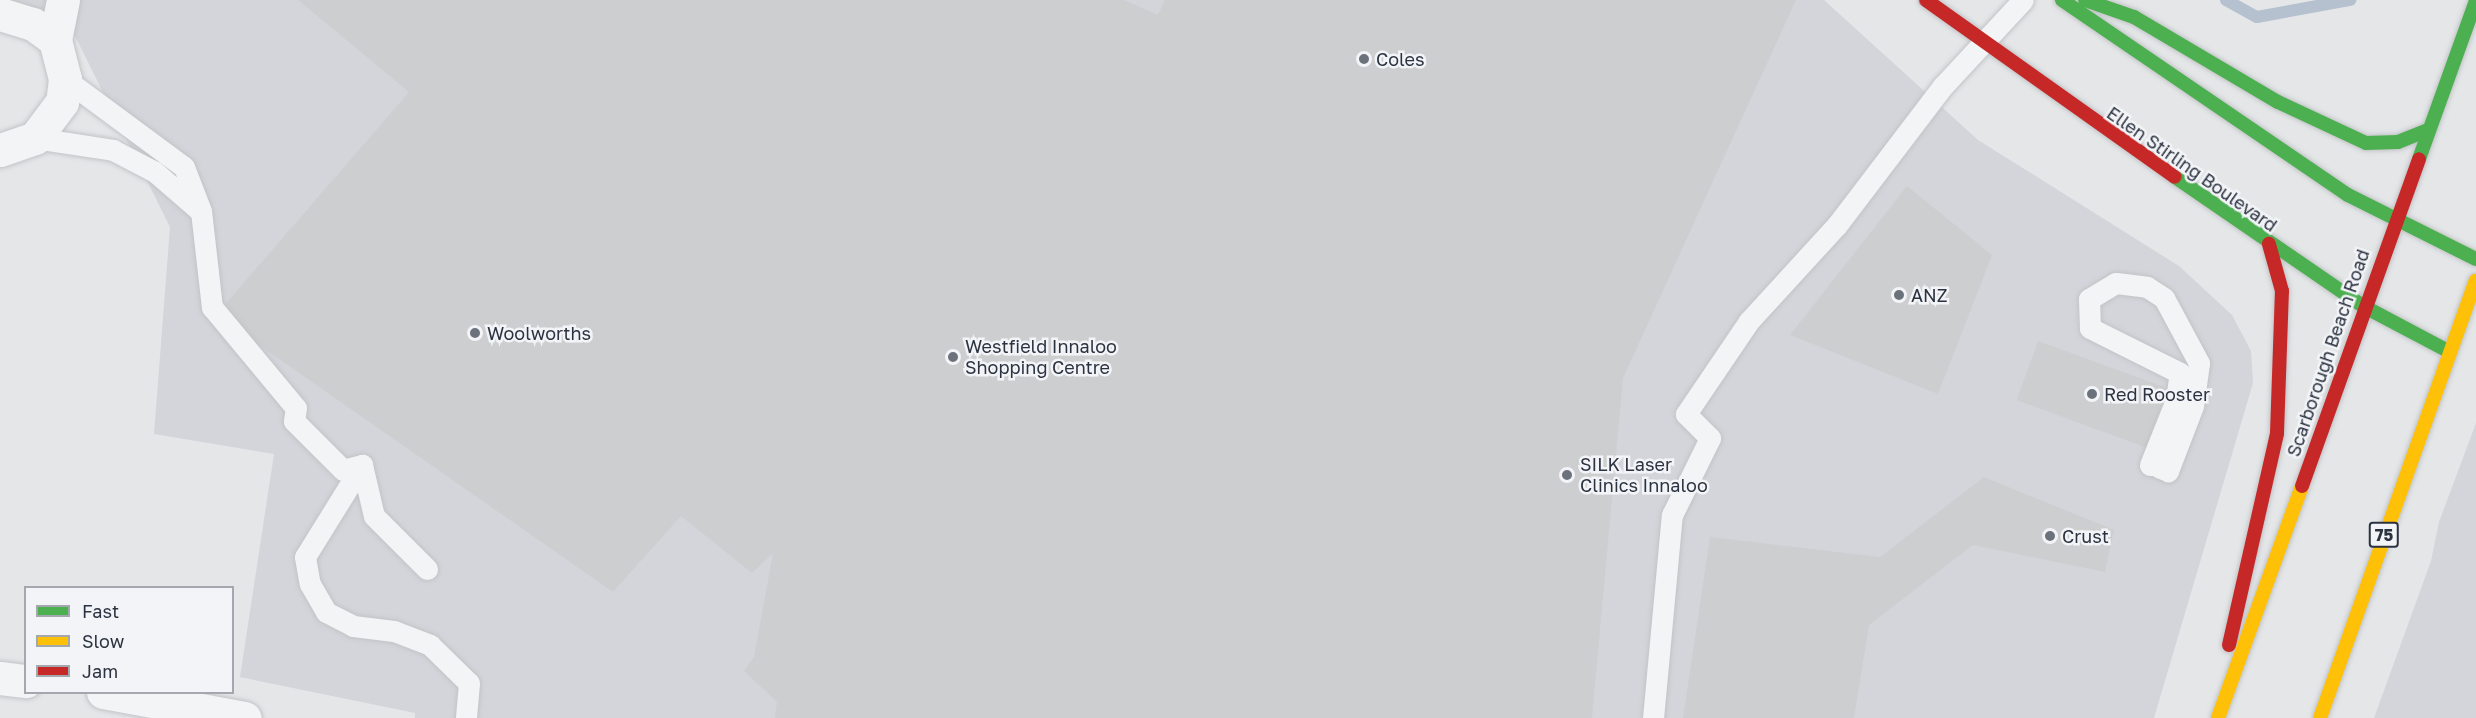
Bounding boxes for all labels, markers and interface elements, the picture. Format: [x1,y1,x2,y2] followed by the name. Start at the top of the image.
[1376,48,1425,70] place label: Coles
[1357,52,1371,66] marker: Coles
[2103,102,2281,236] street label: Ellen Stirling Boulevard
[2282,247,2374,459] street label: Scarborough Beach Road
[1911,284,1948,306] place label: ANZ
[1892,288,1906,302] marker: ANZ
[487,322,591,344] place label: Woolworths
[468,326,482,340] marker: Woolworths
[965,336,1117,378] place label: Westfield Innaloo Shopping Centre
[946,350,960,364] marker: Westfield Innaloo Shopping Centre
[2104,383,2210,405] place label: Red Rooster
[2085,387,2099,401] marker: Red Rooster
[1580,454,1708,496] place label: SILK Laser Clinics Innaloo
[1558,466,1576,484] marker: SILK Laser Clinics Innaloo
[2368,522,2400,548] road number: 75
[2062,525,2109,547] place label: Crust
[2043,529,2057,543] marker: Crust
[24,586,234,694] legend
[82,600,119,622] text: Fast
[82,630,124,652] text: Slow
[82,660,118,682] text: Jam

